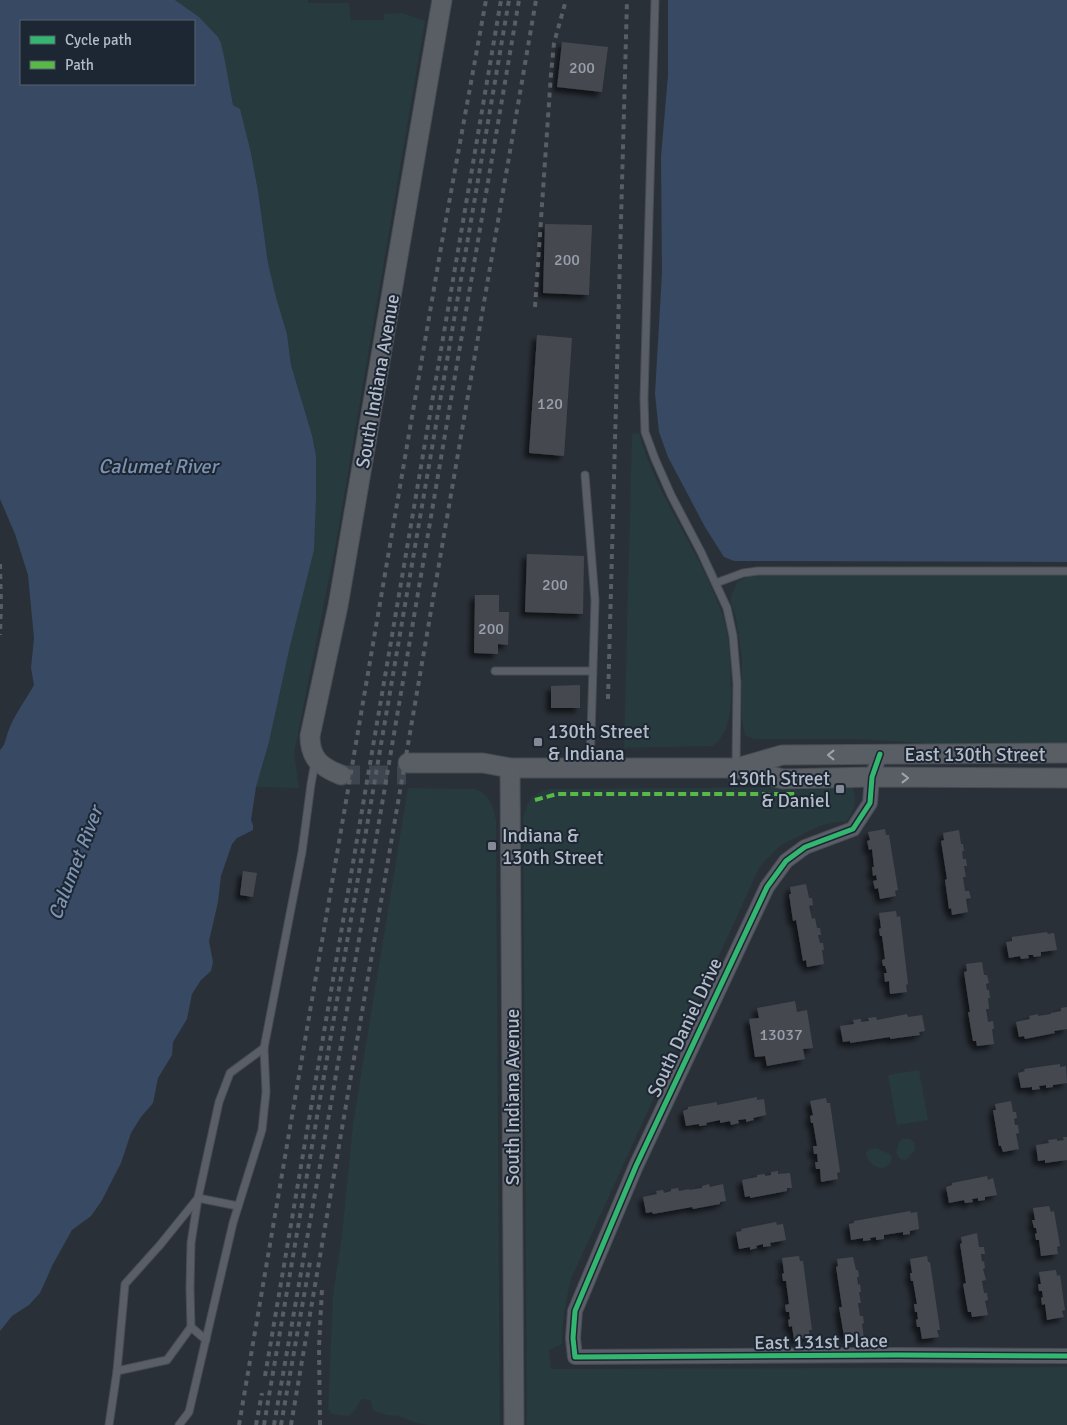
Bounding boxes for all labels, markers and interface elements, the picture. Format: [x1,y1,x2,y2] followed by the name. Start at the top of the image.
[20,20,195,85] legend
[65,31,132,49] text: Cycle path
[65,56,94,74] text: Path
[569,58,595,78] house number: 200
[554,250,580,270] house number: 200
[351,292,405,470] street label: South Indiana Avenue
[537,394,563,414] house number: 120
[98,454,220,479] water label: Calumet River
[542,575,568,595] house number: 200
[478,619,504,639] house number: 200
[548,720,650,766] place label: 130th Street & Indiana
[532,736,544,748] marker: 130th Street & Indiana
[905,743,1046,767] street label: East 130th Street
[827,750,834,760] one-way arrow
[729,767,830,813] place label: 130th Street & Daniel
[902,773,910,783] one-way arrow
[834,783,846,795] marker: 130th Street & Daniel
[42,800,109,923] water label: Calumet River
[502,824,604,870] place label: Indiana & 130th Street
[486,840,498,852] marker: Indiana & 130th Street
[642,954,728,1101] street label: South Daniel Drive
[501,1009,525,1185] street label: South Indiana Avenue
[759,1025,803,1045] house number: 13037
[754,1329,888,1355] street label: East 131st Place

